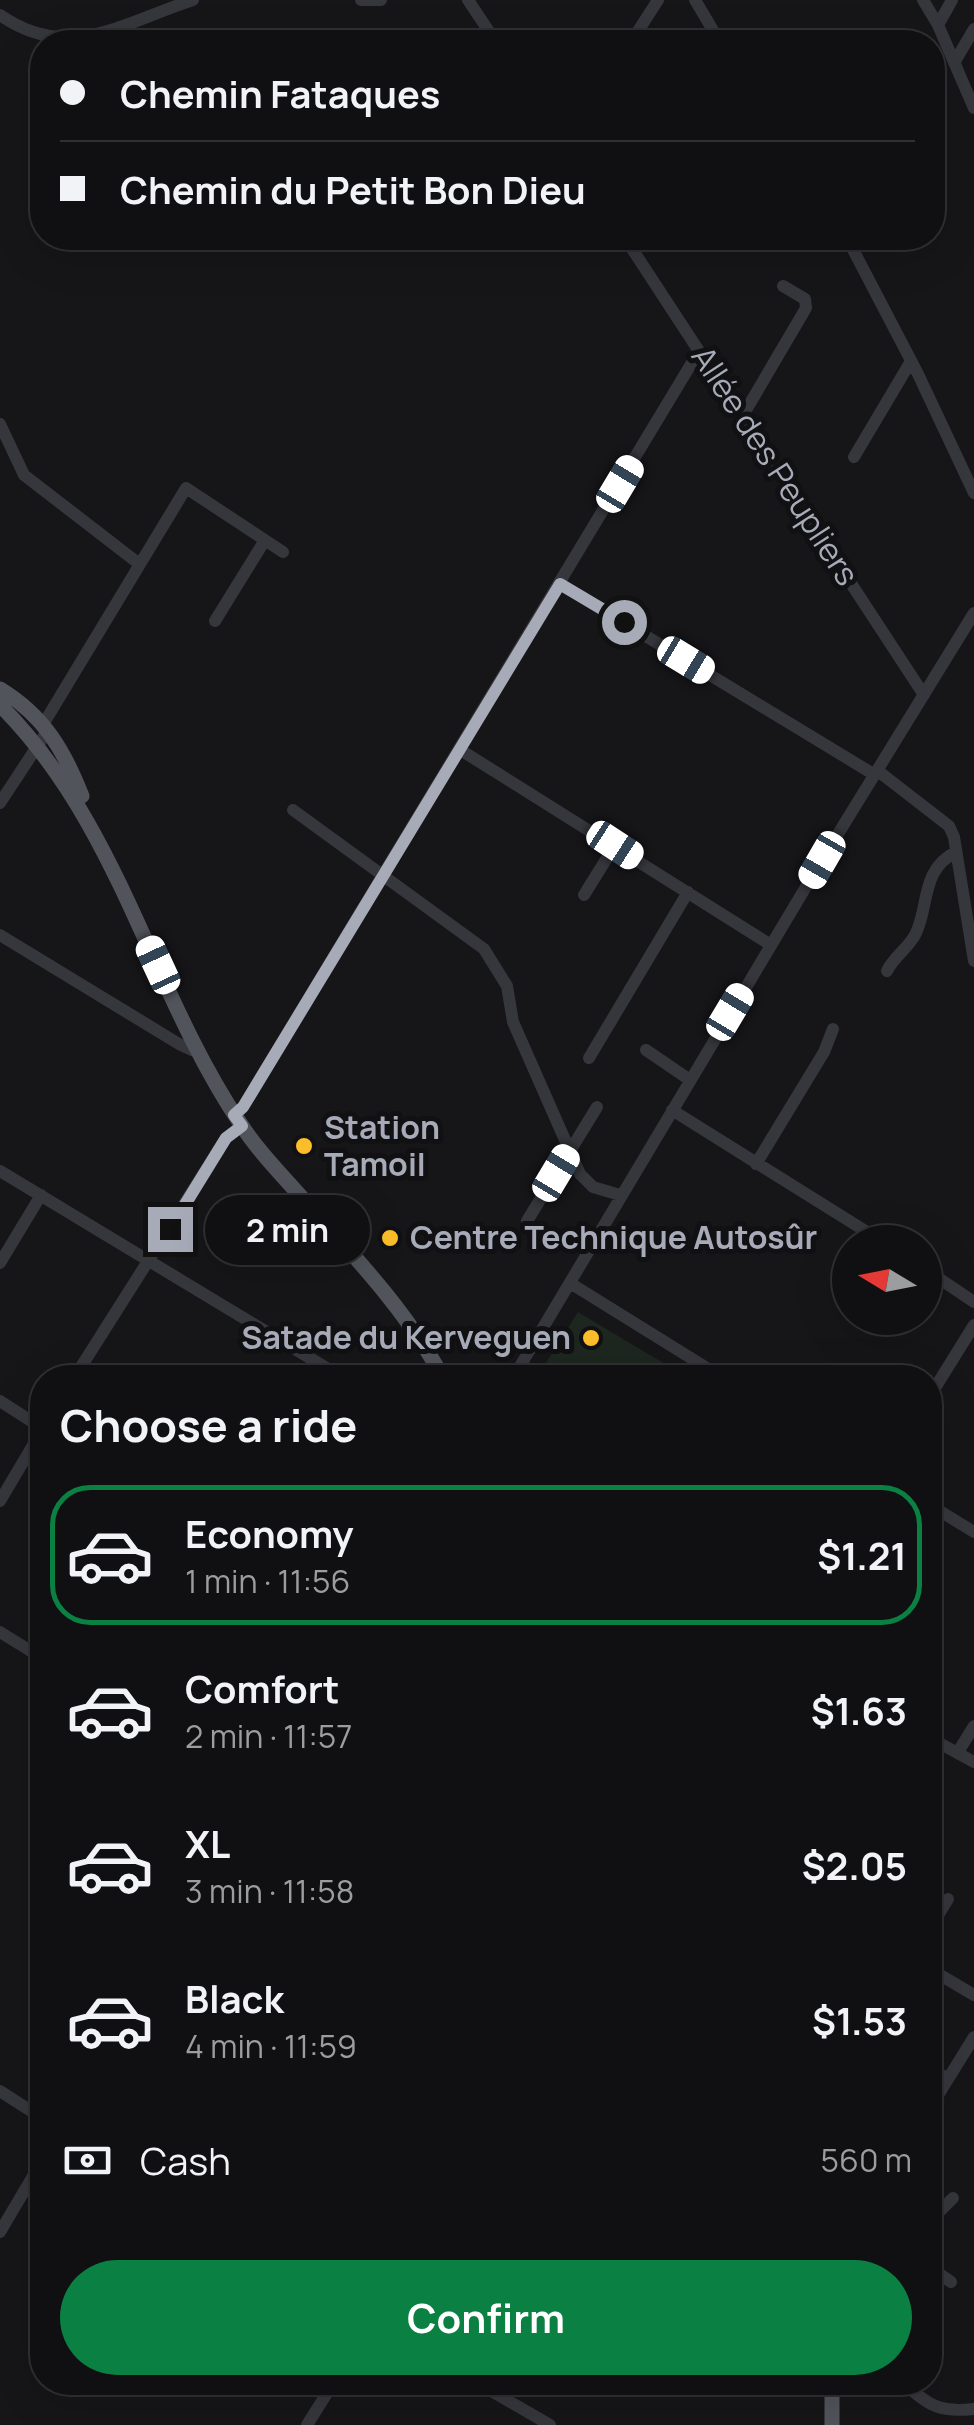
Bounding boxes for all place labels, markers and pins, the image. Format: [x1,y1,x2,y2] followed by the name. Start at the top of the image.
[324,1105,440,1186] place label: Station Tamoil
[293,1135,315,1157] marker: Station Tamoil
[410,1215,817,1259] place label: Centre Technique Autosûr
[379,1227,401,1249] marker: Centre Technique Autosûr
[241,1315,571,1359] place label: Satade du Kerveguen
[580,1327,602,1349] marker: Satade du Kerveguen

